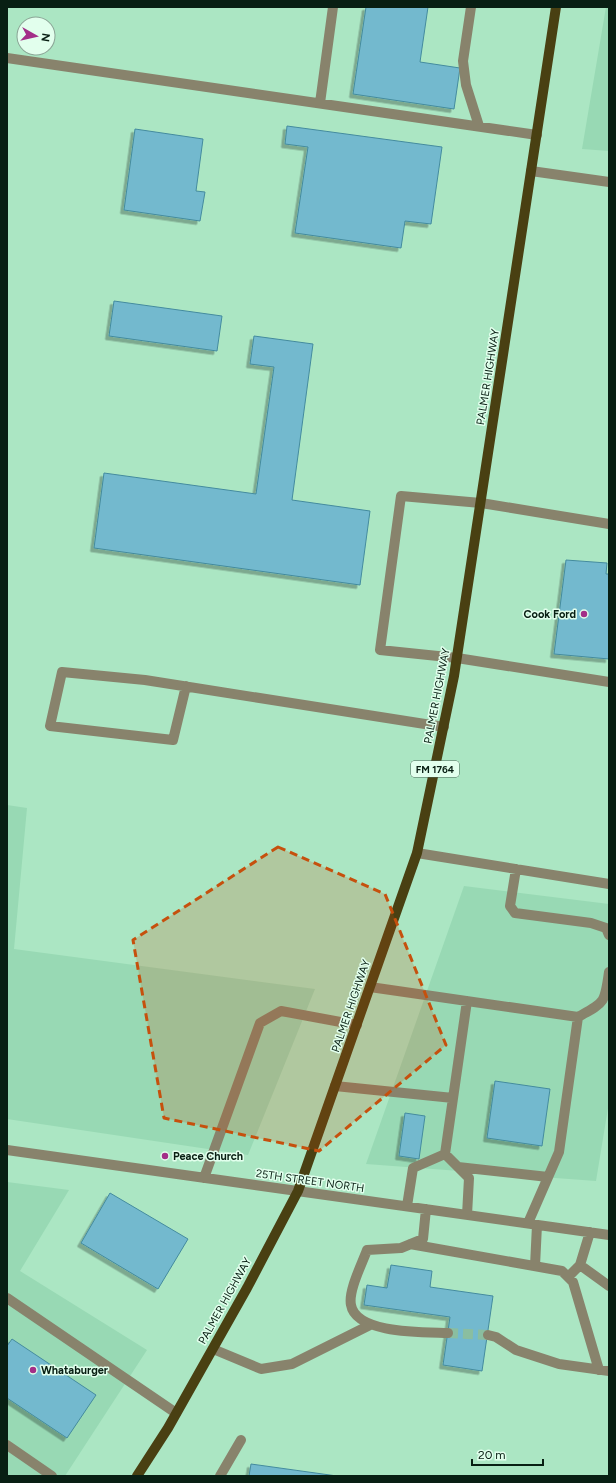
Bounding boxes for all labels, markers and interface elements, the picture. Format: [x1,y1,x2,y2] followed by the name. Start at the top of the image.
[16,16,56,56] north arrow
[38,32,52,42] text: N
[474,328,502,426] street label: PALMER HIGHWAY
[524,608,576,621] place label: Cook Ford
[579,609,589,619] marker: Cook Ford
[421,647,453,745] street label: PALMER HIGHWAY
[411,761,459,777] road number: FM 1764
[329,958,373,1054] street label: PALMER HIGHWAY
[173,1150,243,1163] place label: Peace Church
[160,1151,170,1161] marker: Peace Church
[255,1167,365,1195] street label: 25TH STREET NORTH
[196,1255,254,1347] street label: PALMER HIGHWAY
[41,1364,109,1377] place label: Whataburger
[28,1365,38,1375] marker: Whataburger
[472,1441,543,1467] scale bar
[478,1448,506,1462] text: 20 m

